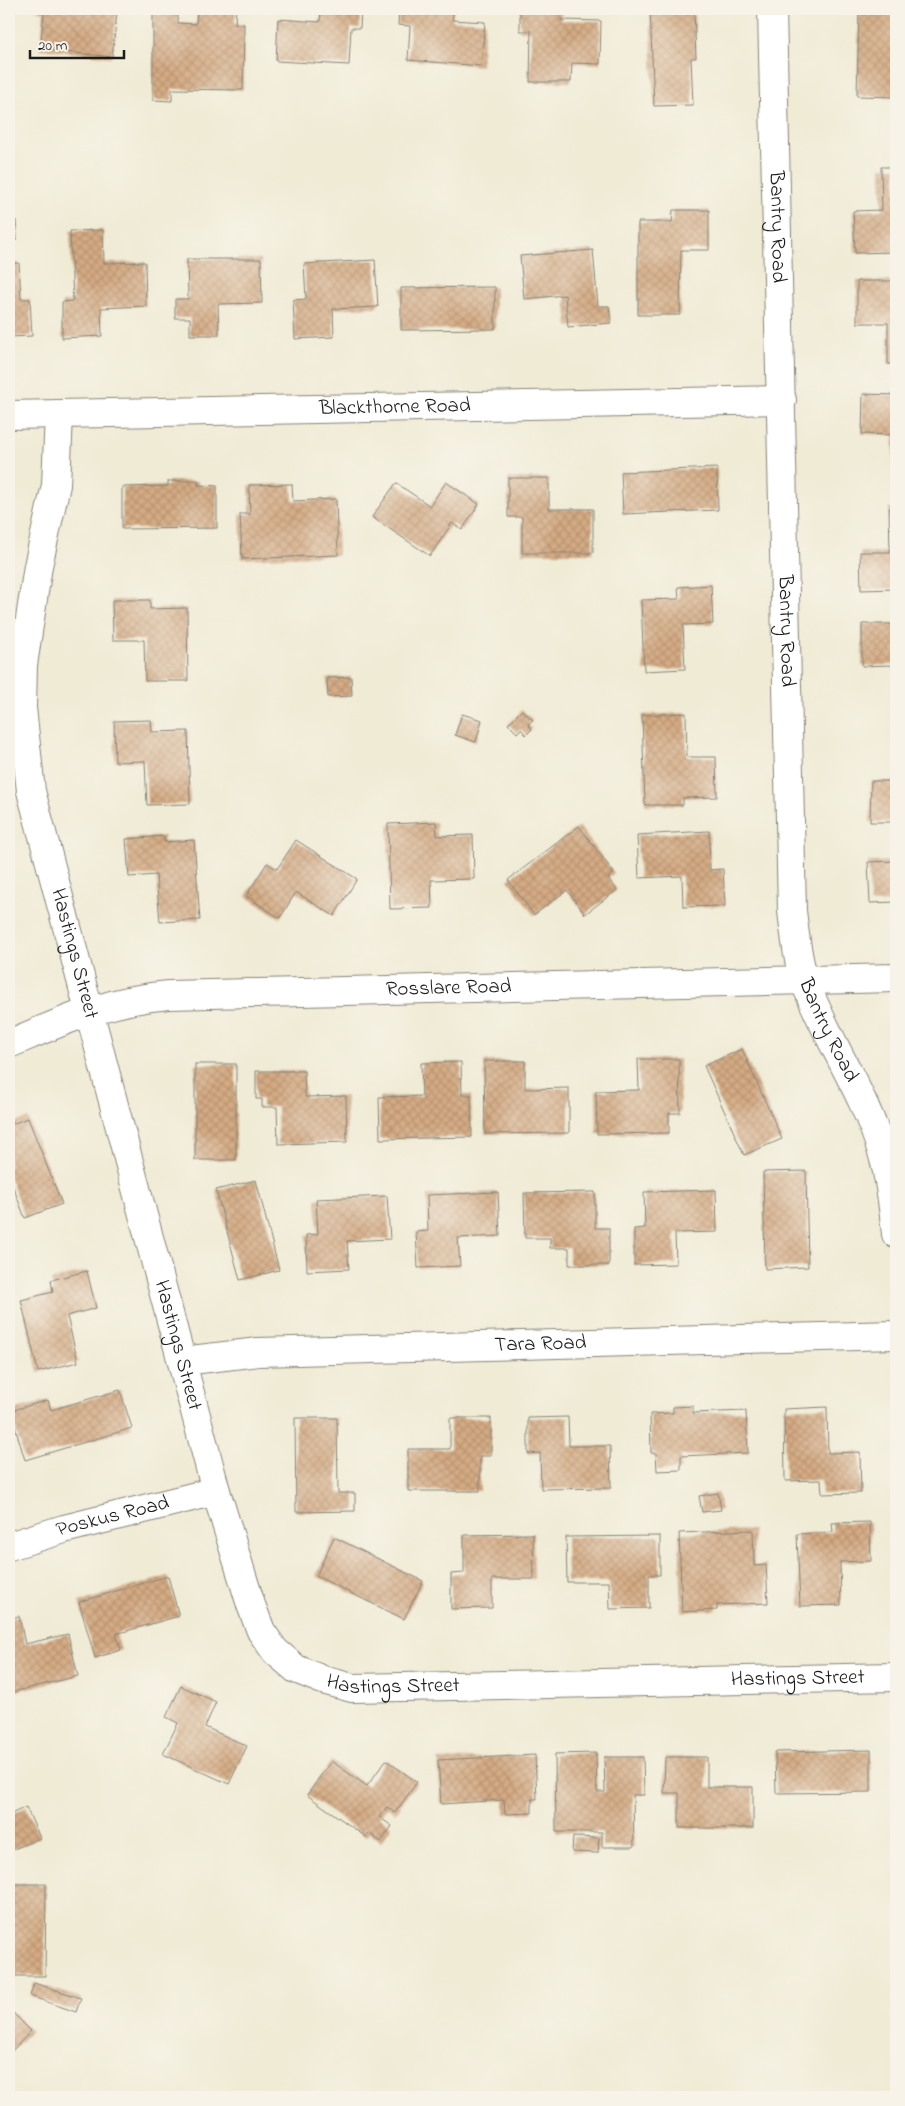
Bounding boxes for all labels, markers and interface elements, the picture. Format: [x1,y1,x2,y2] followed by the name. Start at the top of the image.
[30,28,124,60] scale bar
[38,35,68,57] text: 20 m
[760,170,793,283] street label: Bantry Road
[318,391,471,424] street label: Blackthorne Road
[769,573,802,687] street label: Bantry Road
[42,885,106,1022] street label: Hastings Street
[386,972,512,1005] street label: Rosslare Road
[790,973,866,1088] street label: Bantry Road
[146,1277,209,1414] street label: Hastings Street
[494,1328,587,1361] street label: Tara Road
[53,1488,173,1545] street label: Poskus Road
[731,1663,865,1696] street label: Hastings Street
[323,1667,460,1704] street label: Hastings Street

